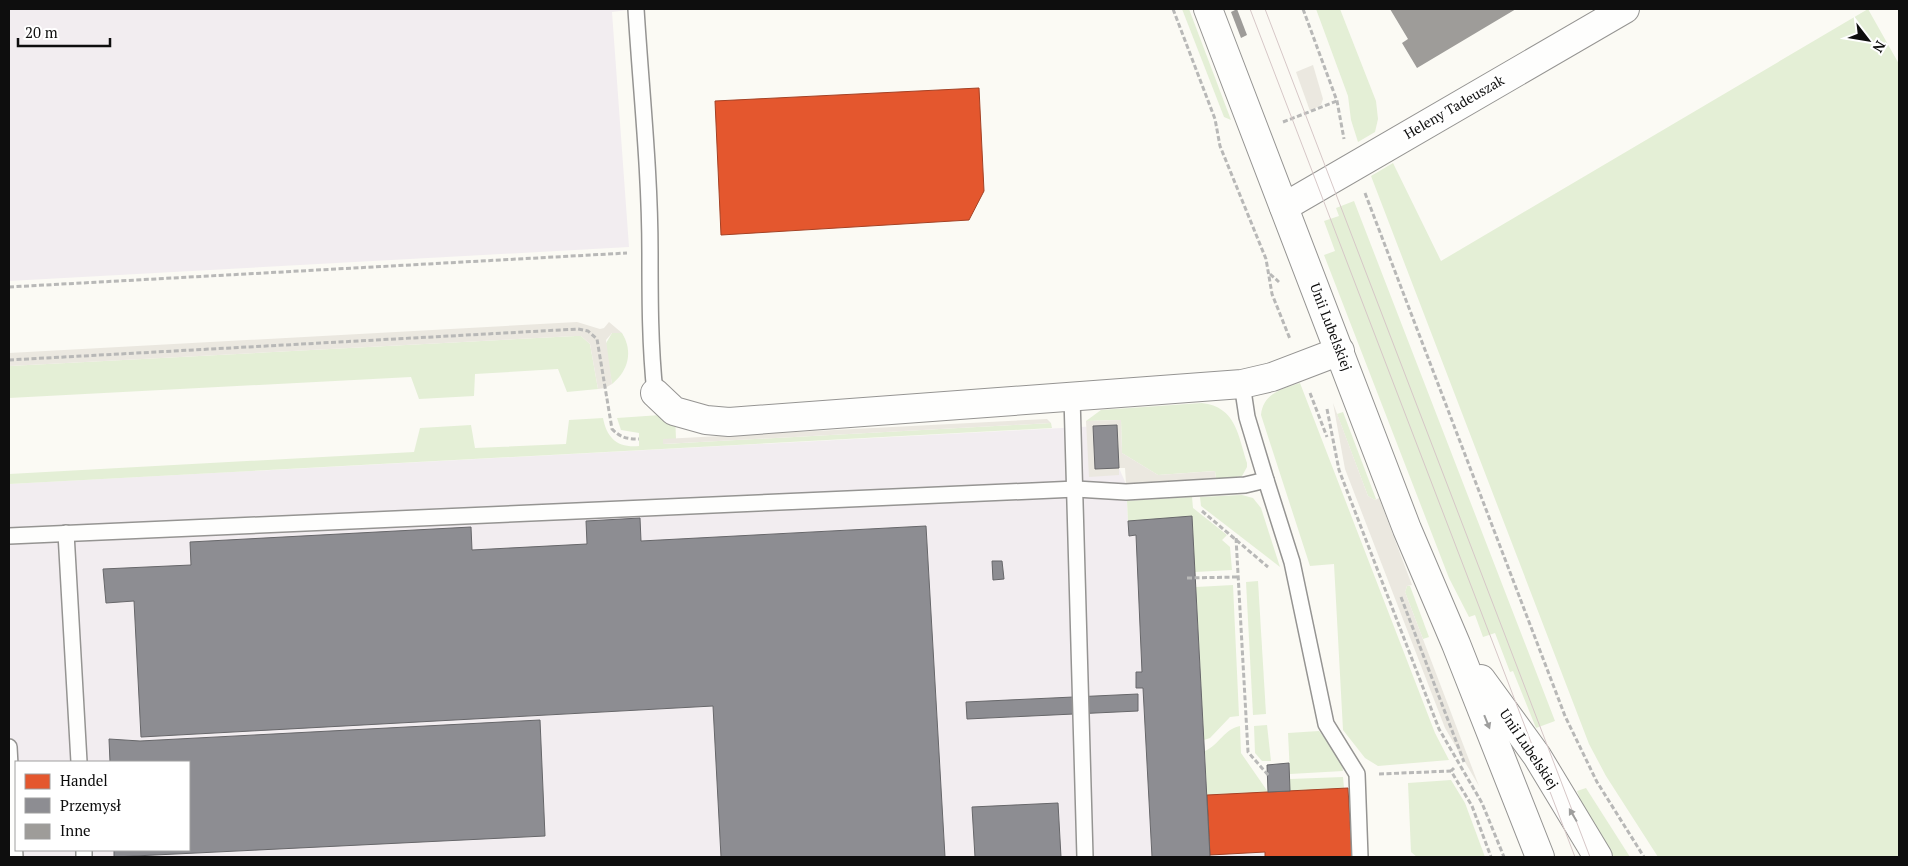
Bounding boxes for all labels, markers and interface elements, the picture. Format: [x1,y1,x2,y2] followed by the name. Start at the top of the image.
[18,15,110,47] scale bar
[1843,15,1893,65] north arrow
[25,22,58,42] text: 20 m
[1868,38,1890,57] text: N
[1400,70,1508,143] street label: Heleny Tadeuszak
[1306,280,1357,374] street label: Unii Lubelskiej
[1496,705,1563,792] street label: Unii Lubelskiej
[1483,715,1491,730] one-way arrow
[15,761,190,851] legend
[60,770,108,790] text: Handel
[60,795,121,815] text: Przemysł
[1568,809,1577,822] one-way arrow
[60,820,91,840] text: Inne

